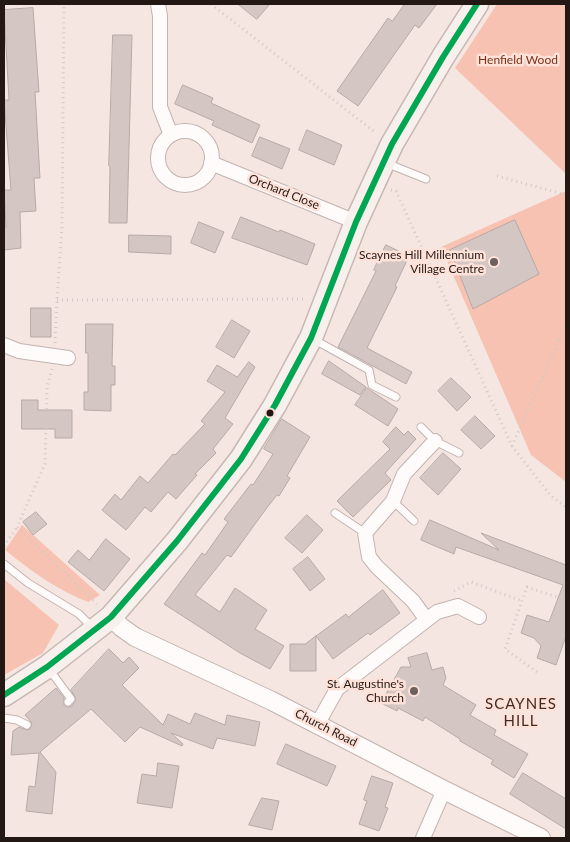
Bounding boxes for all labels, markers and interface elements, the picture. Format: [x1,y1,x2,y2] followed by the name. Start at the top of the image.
[478,53,558,67] park label: Henfield Wood
[246,171,322,213] street label: Orchard Close
[359,248,484,276] place label: Scaynes Hill Millennium Village Centre
[488,256,500,268] marker: Scaynes Hill Millennium Village Centre
[265,408,275,418] unlabelled marker
[327,677,404,705] place label: St. Augustine's Church
[408,685,420,697] marker: St. Augustine's Church
[484,695,558,730] district label: SCAYNES HILL
[293,706,359,750] street label: Church Road

